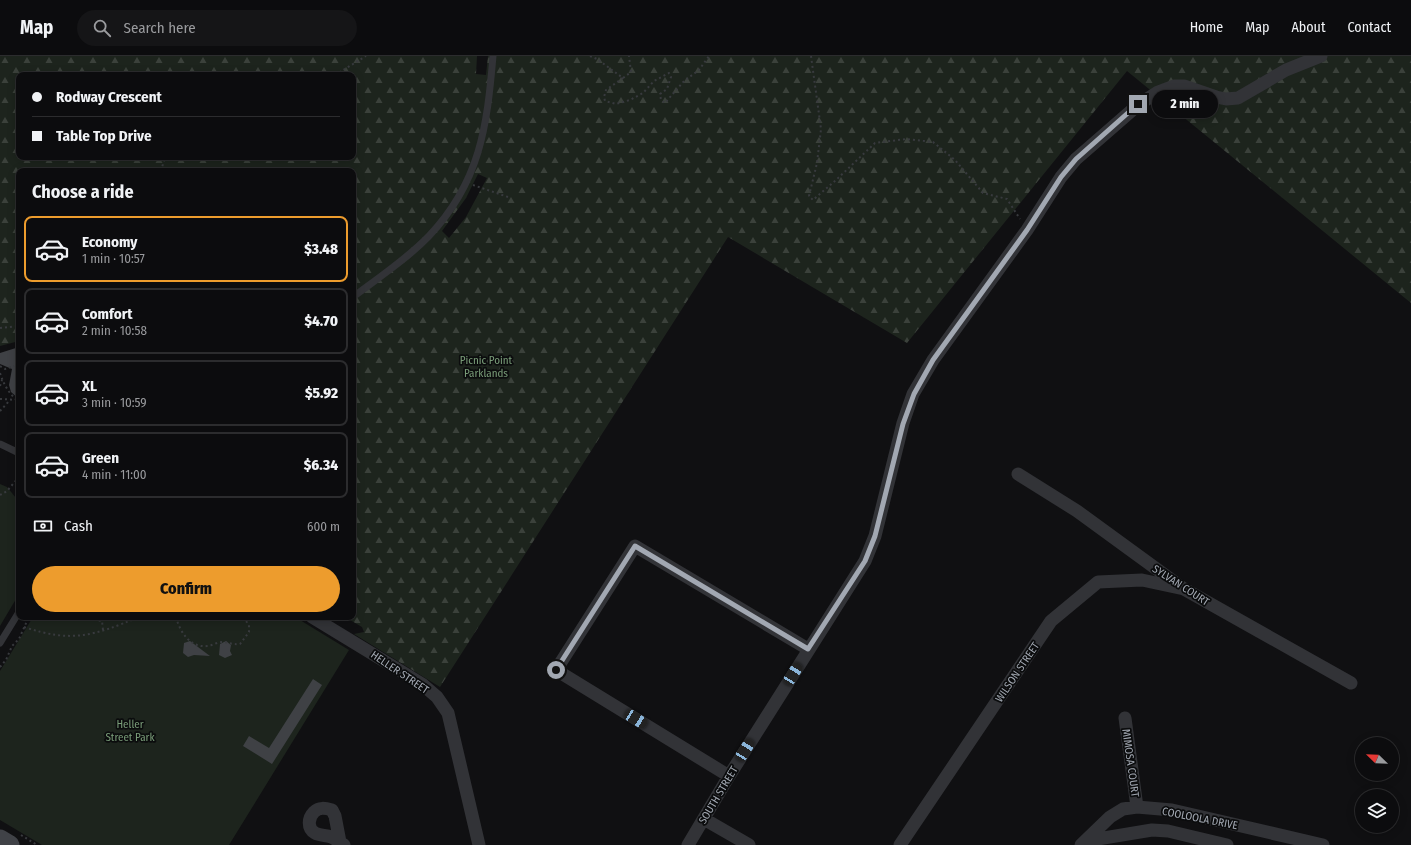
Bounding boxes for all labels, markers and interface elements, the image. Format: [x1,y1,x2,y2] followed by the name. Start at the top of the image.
[77,10,357,46] search box
[20,16,53,39] text: Map
[91,17,113,39] icon: search
[123,19,196,37] text: Search here
[1190,19,1223,36] text: Home
[1245,19,1269,36] text: Map
[1291,19,1326,36] text: About
[1348,19,1391,36] text: Contact
[56,88,162,106] text: Rodway Crescent
[1152,90,1218,118] callout: 2 min
[1129,95,1147,113] route end
[1171,96,1199,111] text: 2 min
[56,127,152,145] text: Table Top Drive
[32,181,134,203] text: Choose a ride
[34,231,70,267] icon: car
[82,233,137,251] text: Economy
[304,240,338,258] text: $3.48
[82,251,145,266] text: 1 min · 10:57
[34,303,70,339] icon: car
[82,305,133,323] text: Comfort
[304,312,338,330] text: $4.70
[82,323,147,338] text: 2 min · 10:58
[460,354,513,380] park label: Picnic Point Parklands
[34,375,70,411] icon: car
[82,377,97,395] text: XL
[305,384,338,402] text: $5.92
[82,395,147,410] text: 3 min · 10:59
[34,447,70,483] icon: car
[82,449,119,467] text: Green
[304,456,338,474] text: $6.34
[82,467,147,482] text: 4 min · 11:00
[32,515,54,537] icon: cash
[64,517,93,535] text: Cash
[307,519,340,534] text: 600 m
[1150,562,1212,609] street label: SYLVAN COURT
[32,566,340,612] button: Confirm
[993,639,1043,705] street label: WILSON STREET
[368,648,432,697] street label: HELLER STREET
[547,661,565,679] route start
[782,661,804,687] car
[623,708,649,730] car
[105,718,155,744] park label: Heller Street Park
[1119,728,1142,799] street label: MIMOSA COURT
[734,737,756,763] car
[1355,737,1399,781] north arrow
[1355,737,1399,833] map controls
[696,763,741,826] street label: SOUTH STREET
[1355,789,1399,833] button: layers
[1161,805,1239,832] street label: COOLOOLA DRIVE

